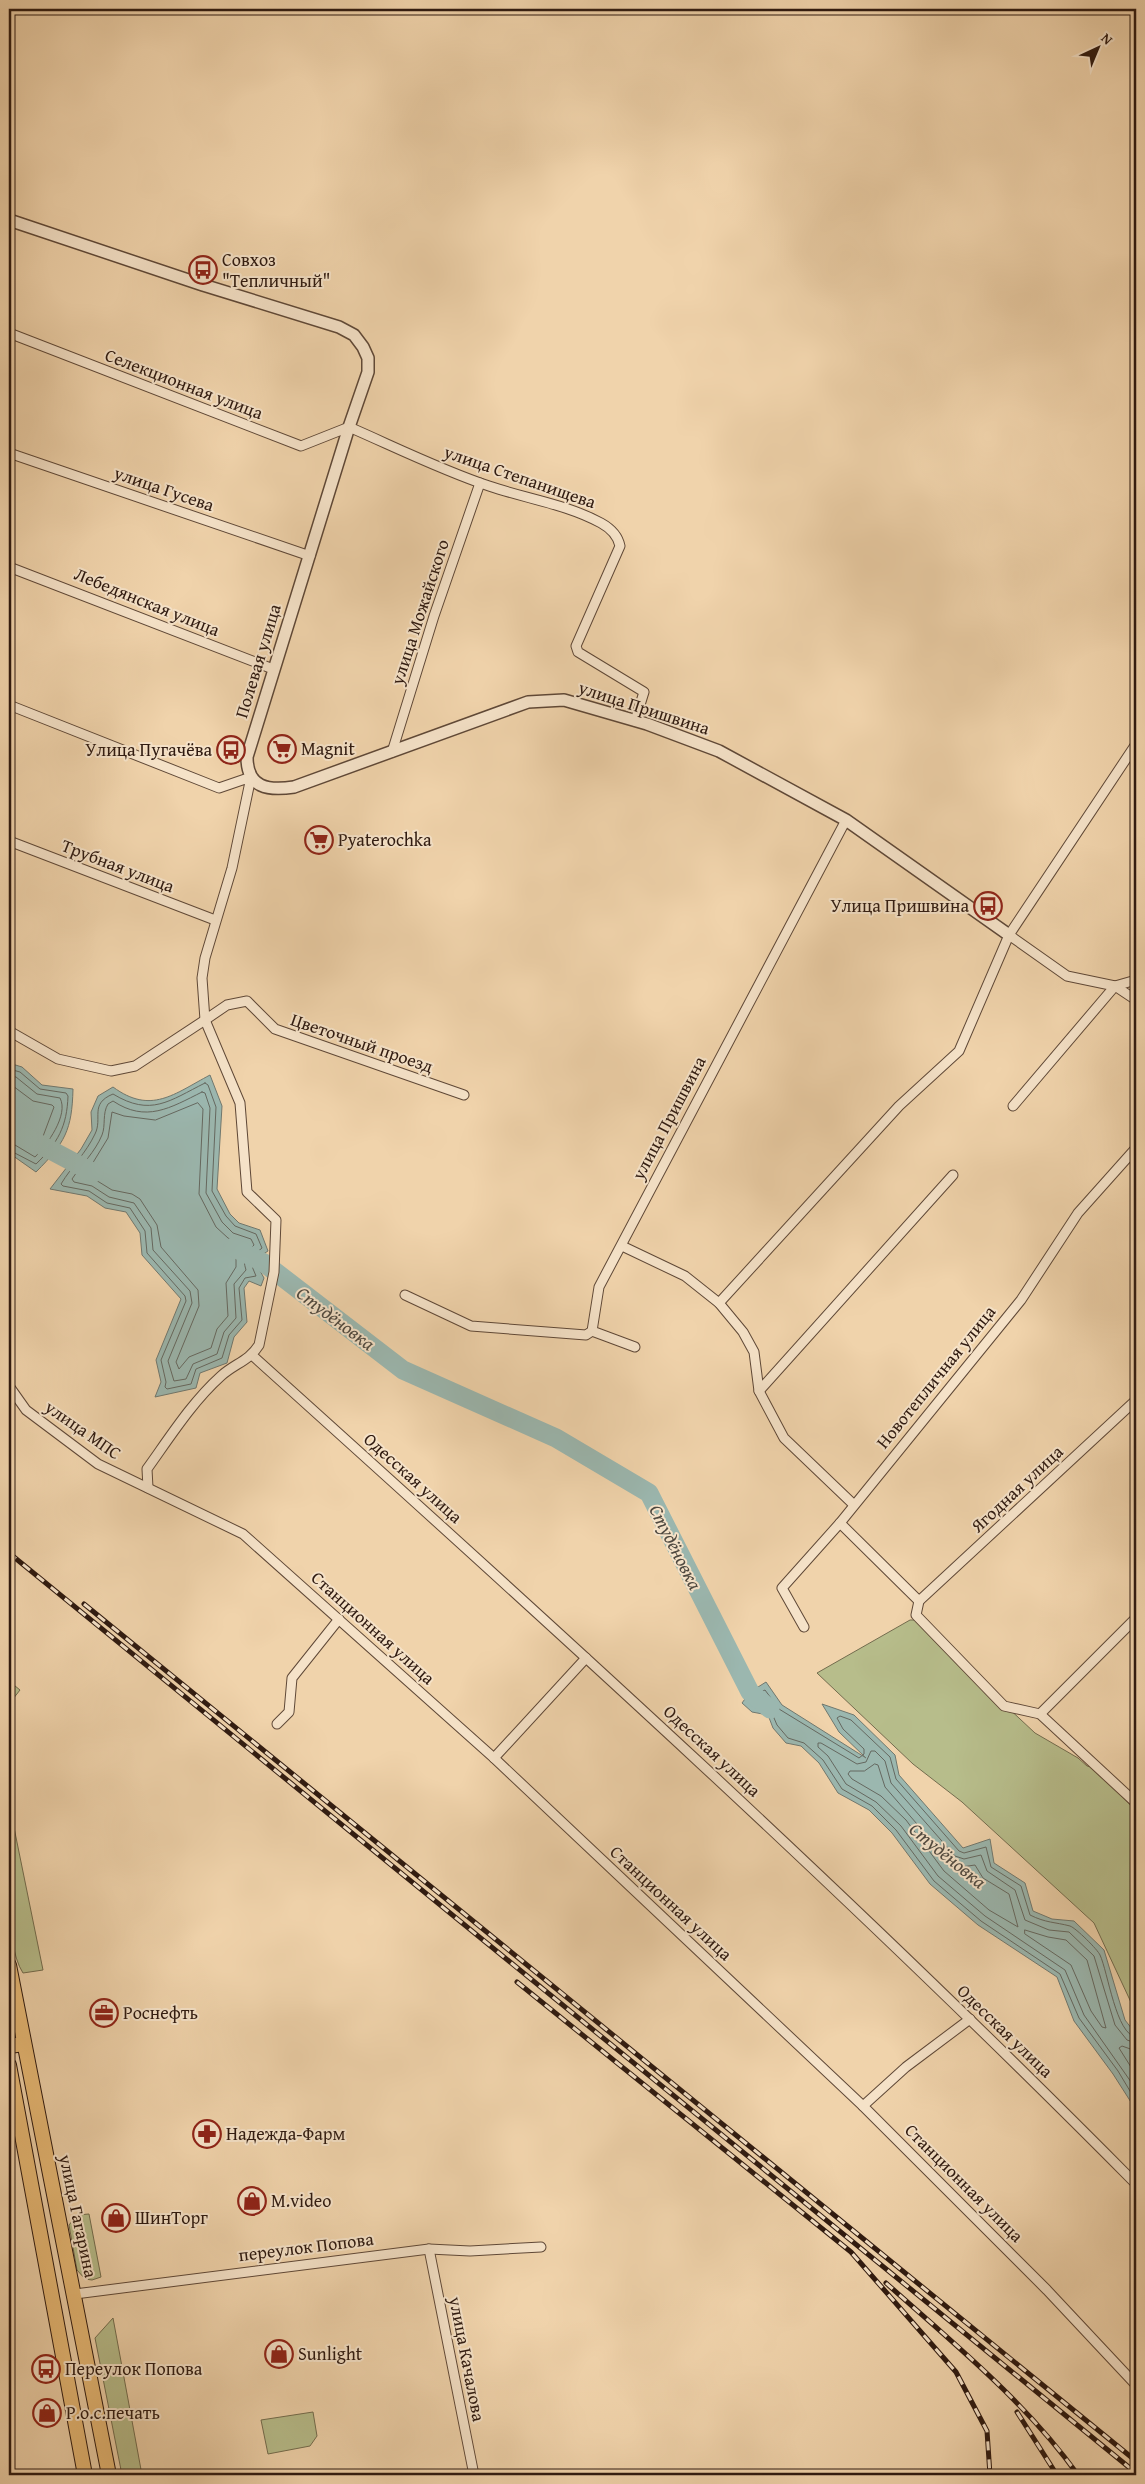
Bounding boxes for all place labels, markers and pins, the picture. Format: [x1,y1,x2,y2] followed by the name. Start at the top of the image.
[222,246,331,294] place label: Совхоз "Тепличный"
[188,255,218,285] bus stop icon: Совхоз "Тепличный"
[267,734,297,764] supermarket icon: Magnit
[216,735,246,765] bus stop icon: Улица Пугачёва
[301,735,355,762] place label: Magnit
[85,736,212,763] place label: Улица Пугачёва
[304,825,334,855] supermarket icon: Pyaterochka
[338,826,432,853] place label: Pyaterochka
[973,891,1003,921] bus stop icon: Улица Пришвина
[831,892,969,919] place label: Улица Пришвина
[89,1998,119,2028] office icon: Роснефть
[123,1999,198,2026] place label: Роснефть
[192,2119,222,2149] pharmacy icon: Надежда-Фарм
[226,2120,345,2147] place label: Надежда-Фарм
[237,2186,267,2216] shop icon: M.video
[271,2187,331,2214] place label: M.video
[101,2203,131,2233] shop icon: ШинТорг
[135,2204,208,2231] place label: ШинТорг
[264,2339,294,2369] shop icon: Sunlight
[298,2340,363,2367] place label: Sunlight
[31,2354,61,2384] bus stop icon: Переулок Попова
[65,2355,203,2382] place label: Переулок Попова
[32,2398,62,2428] shop icon: Р.о.с.печать
[66,2399,160,2426] place label: Р.о.с.печать

